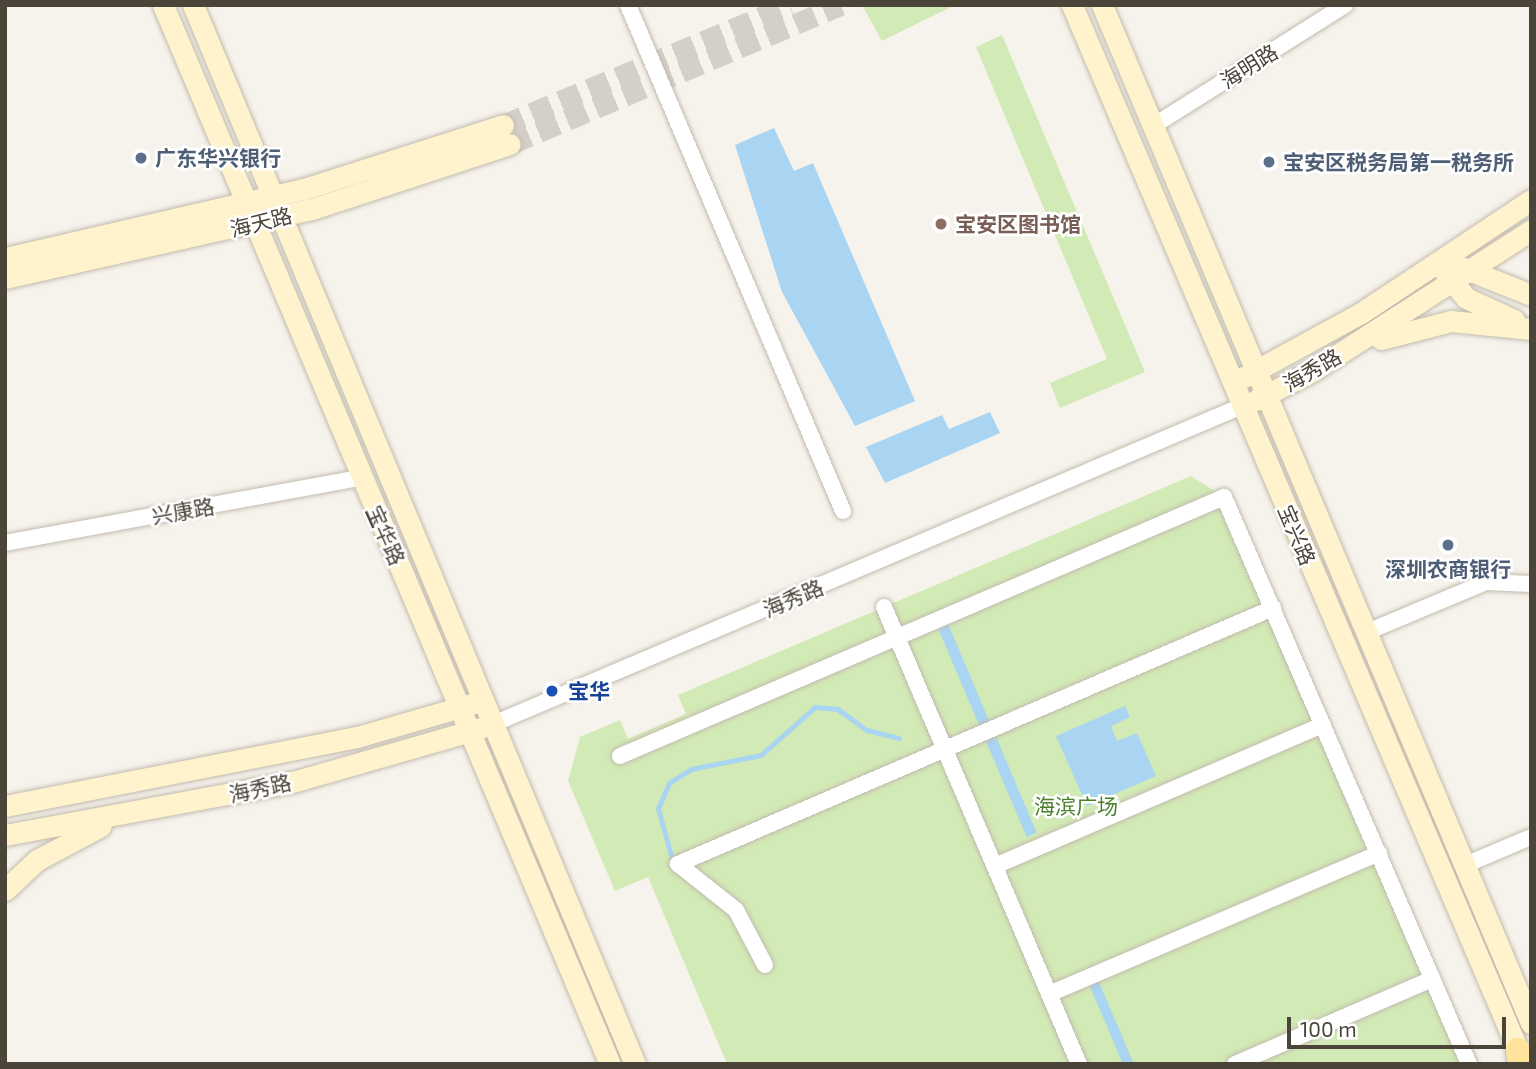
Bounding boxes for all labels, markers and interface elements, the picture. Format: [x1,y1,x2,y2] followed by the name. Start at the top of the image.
[1216,39,1282,93] street label: 海明路
[155,145,281,171] place label: 广东华兴银行
[1283,149,1514,175] place label: 宝安区税务局第一税务所
[133,150,149,166] marker: 广东华兴银行
[1261,154,1277,170] marker: 宝安区税务局第一税务所
[227,202,295,242] street label: 海天路
[955,211,1081,237] place label: 宝安区图书馆
[933,216,949,232] marker: 宝安区图书馆
[1278,343,1346,397] street label: 海秀路
[150,493,216,529] street label: 兴康路
[362,501,410,569] street label: 宝华路
[1273,501,1321,569] street label: 宝兴路
[1440,537,1456,553] marker: 深圳农商银行
[1385,556,1511,582] place label: 深圳农商银行
[759,574,827,622] street label: 海秀路
[568,678,610,704] place label: 宝华
[542,681,562,701] marker: 宝华
[227,769,293,807] street label: 海秀路
[1034,793,1118,819] park label: 海滨广场
[1291,1002,1510,1046] scale bar
[1300,1016,1357,1041] text: 100 m

